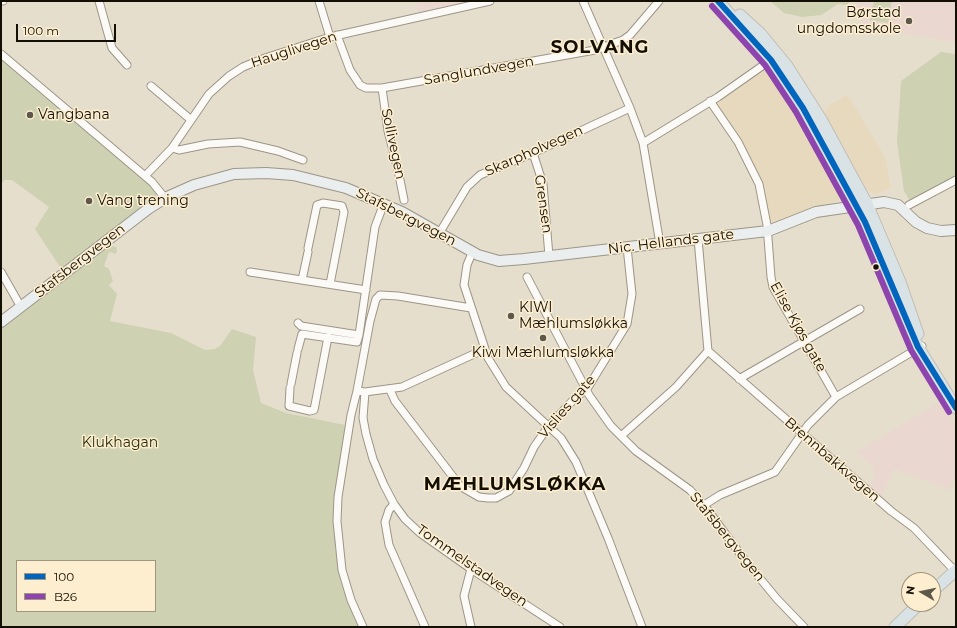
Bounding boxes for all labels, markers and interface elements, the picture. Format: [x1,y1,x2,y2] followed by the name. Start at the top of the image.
[797,5,901,38] place label: Børstad ungdomsskole
[18,16,118,42] scale bar
[904,16,914,26] marker: Børstad ungdomsskole
[23,23,59,38] text: 100 m
[249,28,339,72] street label: Hauglivegen
[551,37,649,59] district label: SOLVANG
[423,53,535,89] street label: Sanglundvegen
[38,107,110,123] place label: Vangbana
[377,107,409,181] street label: Sollivegen
[25,110,35,120] marker: Vangbana
[482,122,586,180] street label: Skarpholvegen
[531,174,555,234] street label: Grensen
[353,185,459,249] street label: Stafsbergvegen
[97,193,189,209] place label: Vang trening
[84,196,94,206] marker: Vang trening
[31,220,129,302] street label: Stafsbergvegen
[607,226,735,258] street label: Nic. Hellands gate
[871,262,881,272] unlabelled marker
[766,279,830,375] street label: Elise Kjøs gate
[519,300,628,332] place label: KIWI Mæhlumsløkka
[506,311,516,321] marker: KIWI Mæhlumsløkka
[538,333,548,343] marker: Kiwi Mæhlumsløkka
[472,345,614,361] place label: Kiwi Mæhlumsløkka
[535,372,599,442] street label: Vislies gate
[781,414,883,506] street label: Brennbakkvegen
[82,435,158,451] park label: Klukhagan
[424,474,606,496] district label: MÆHLUMSLØKKA
[686,489,768,585] street label: Stafsbergvegen
[413,521,531,611] street label: Tommelstadvegen
[16,560,156,612] legend
[54,569,74,584] text: 100
[901,572,941,612] north arrow
[903,585,918,596] text: N
[54,589,77,604] text: B26

